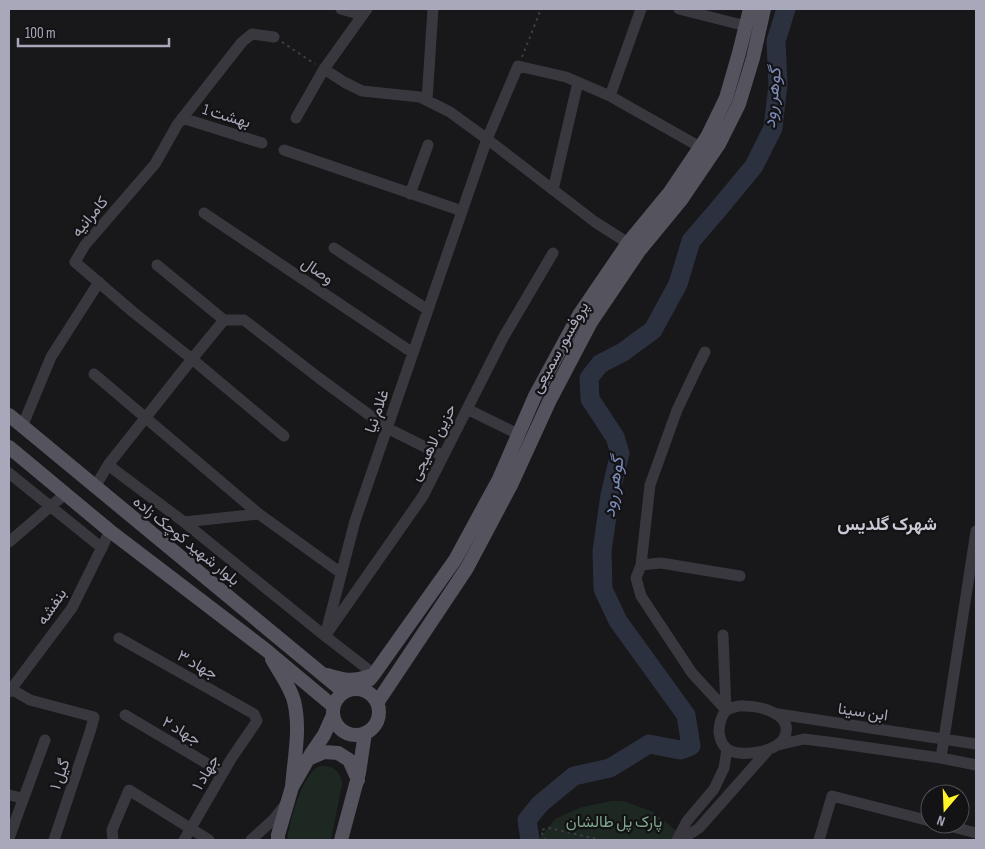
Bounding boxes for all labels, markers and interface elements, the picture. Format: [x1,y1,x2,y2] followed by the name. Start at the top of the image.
[18,15,169,47] scale bar
[25,24,56,43] text: 100 m
[759,64,786,129] water label: گوهر رود
[200,100,253,133] street label: بهشت 1
[68,193,113,241] street label: کامرانیه
[297,254,337,289] street label: وصال
[527,299,594,397] street label: پروفسور سمیعی
[361,387,394,436] street label: غلام نیا
[406,401,461,484] street label: حزین لاهیجی
[598,452,629,519] water label: گوهر رود
[128,492,243,591] street label: بلوار شهید کوچک زاده
[837,514,937,535] district label: شهرک گلدیس
[33,585,71,629] street label: بنفشه
[174,646,221,684] street label: جهاد ۳
[836,700,889,725] street label: ابن سینا
[159,713,204,750] street label: جهاد ۲
[189,751,224,794] street label: جهاد ۱
[46,757,75,792] street label: گیل ۱
[920,784,970,834] north arrow
[935,812,947,830] text: N
[566,813,662,833] park label: پارک پل طالشان

